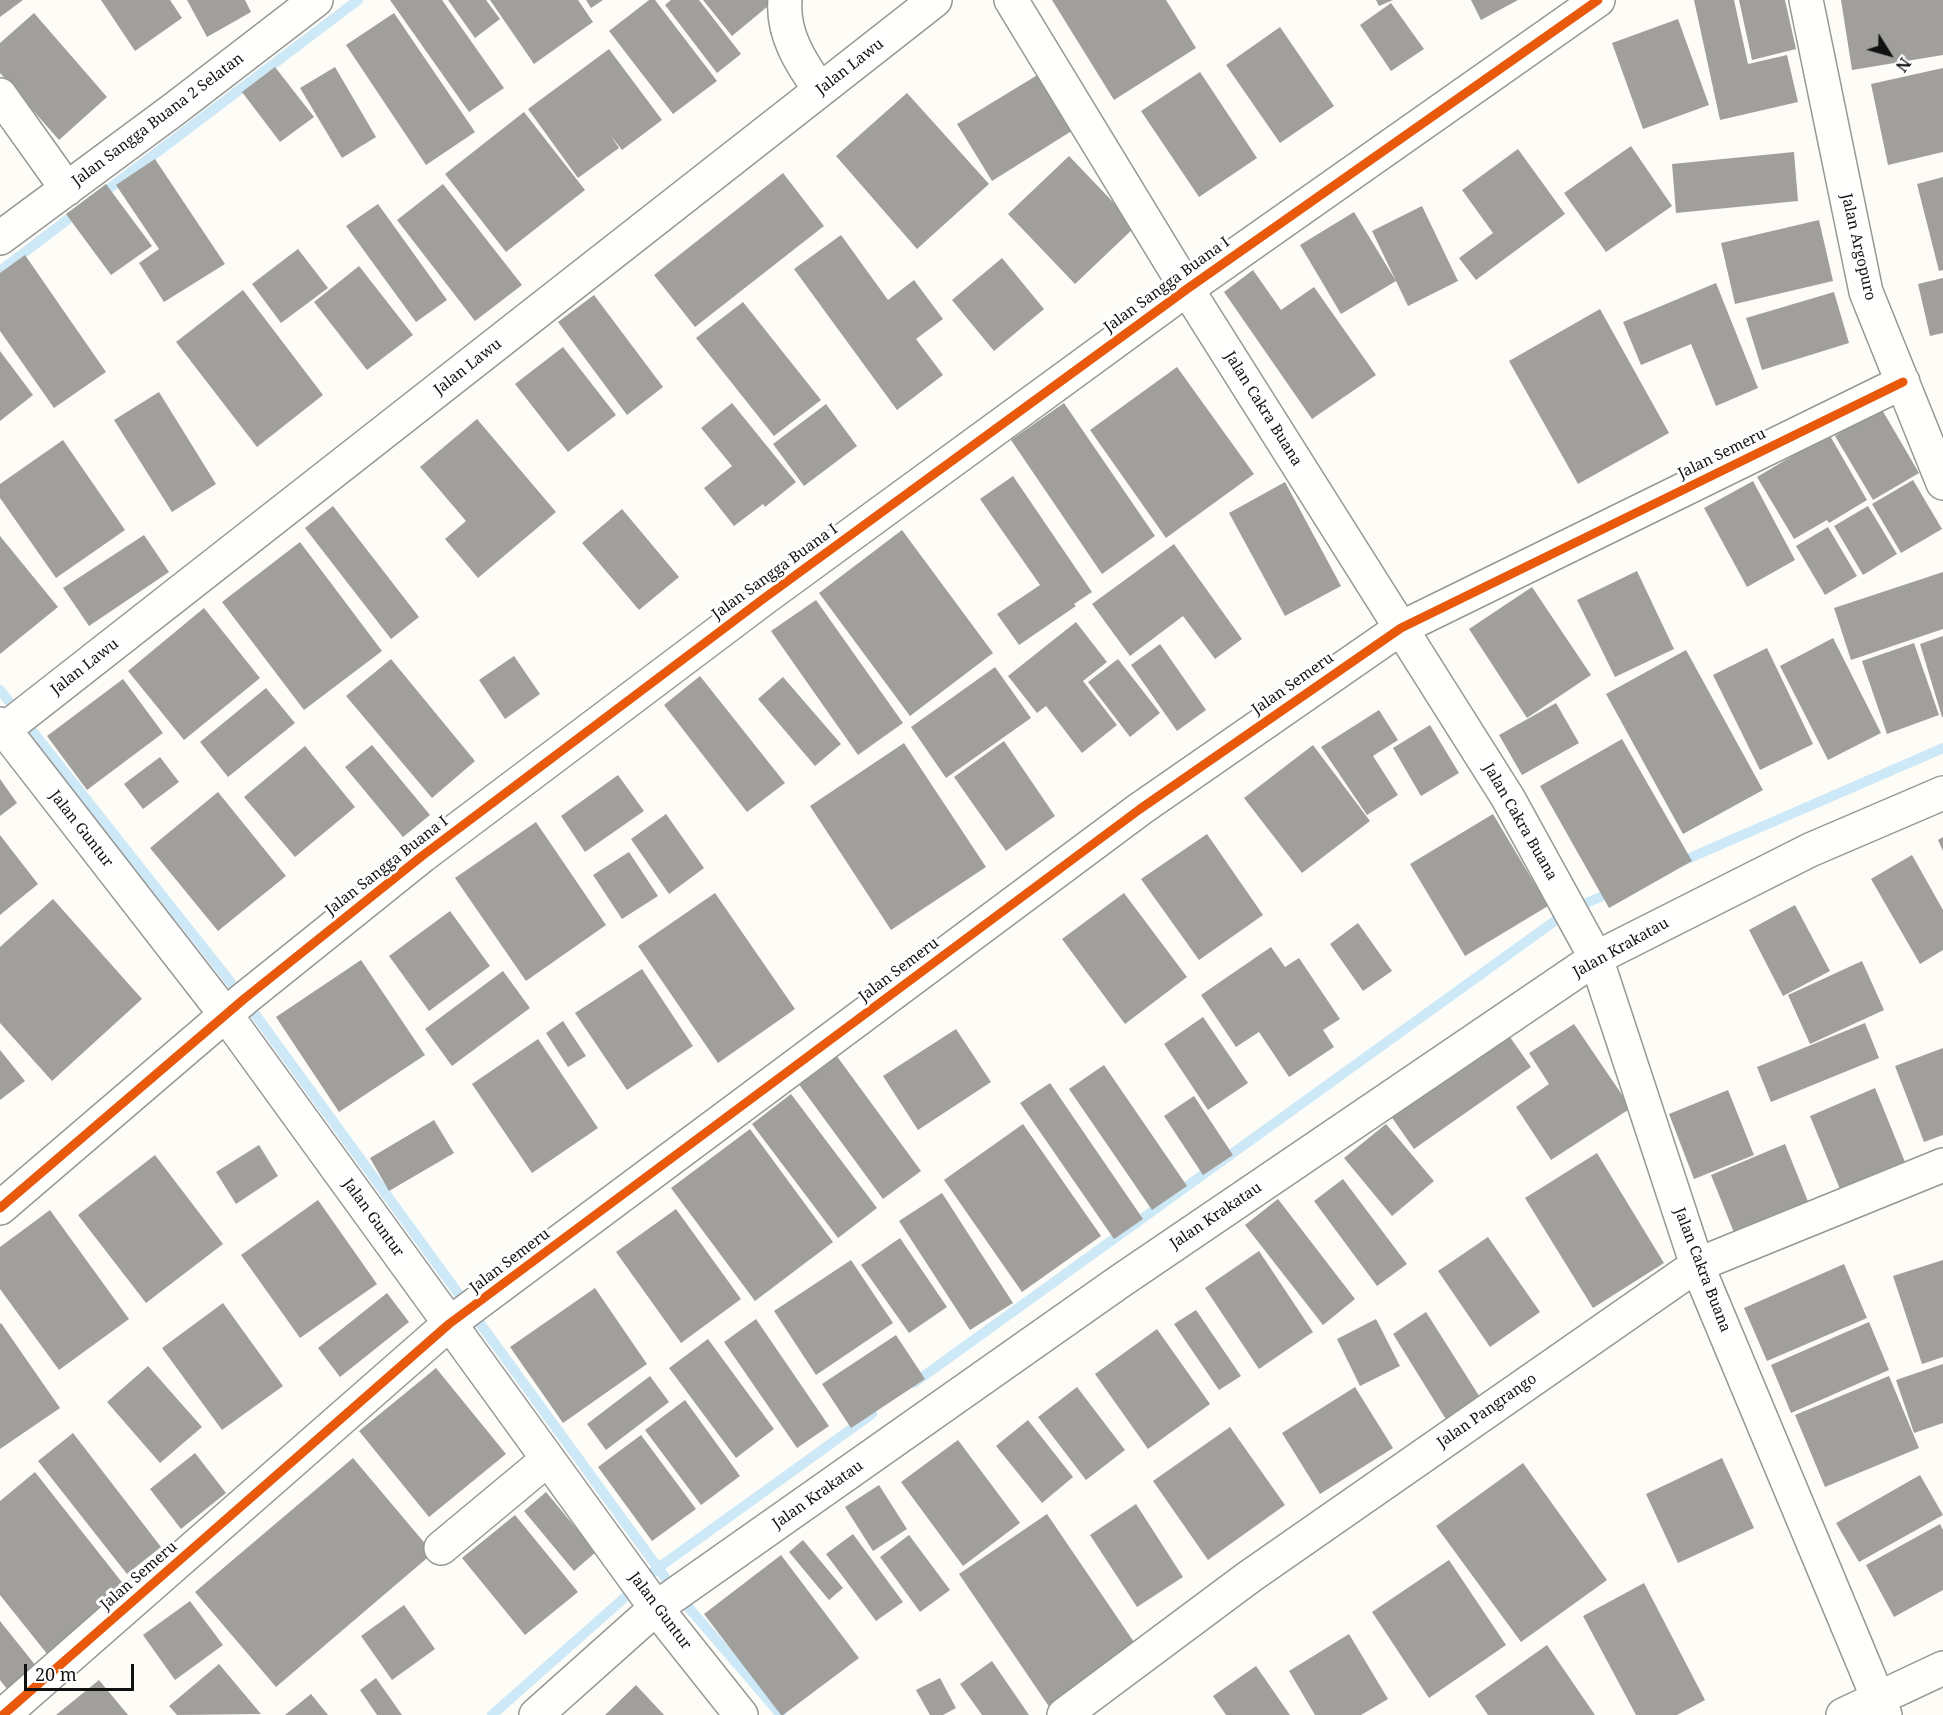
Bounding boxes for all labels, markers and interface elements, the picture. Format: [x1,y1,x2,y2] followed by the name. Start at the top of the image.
[1859,24,1919,84] north arrow
[813,35,887,99] street label: Jalan Lawu
[69,50,247,190] street label: Jalan Sangga Buana 2 Selatan
[1891,53,1916,76] text: N
[1837,192,1879,302] street label: Jalan Argopuro
[1101,233,1233,337] street label: Jalan Sangga Buana I
[431,335,505,399] street label: Jalan Lawu
[1220,348,1306,470] street label: Jalan Cakra Buana
[1675,425,1769,483] street label: Jalan Semeru
[709,520,841,624] street label: Jalan Sangga Buana I
[48,635,122,699] street label: Jalan Lawu
[1249,649,1337,719] street label: Jalan Semeru
[1479,760,1561,884] street label: Jalan Cakra Buana
[46,787,116,871] street label: Jalan Guntur
[322,813,452,919] street label: Jalan Sangga Buana I
[1570,914,1672,982] street label: Jalan Krakatau
[855,934,943,1006] street label: Jalan Semeru
[339,1175,407,1261] street label: Jalan Guntur
[1167,1179,1265,1253] street label: Jalan Krakatau
[1670,1205,1734,1335] street label: Jalan Cakra Buana
[466,1225,554,1297] street label: Jalan Semeru
[1434,1370,1540,1452] street label: Jalan Pangrango
[769,1457,867,1533] street label: Jalan Krakatau
[97,1538,181,1614] street label: Jalan Semeru
[625,1569,695,1653] street label: Jalan Guntur
[27,1652,136,1690] scale bar
[35,1662,77,1686] text: 20 m

